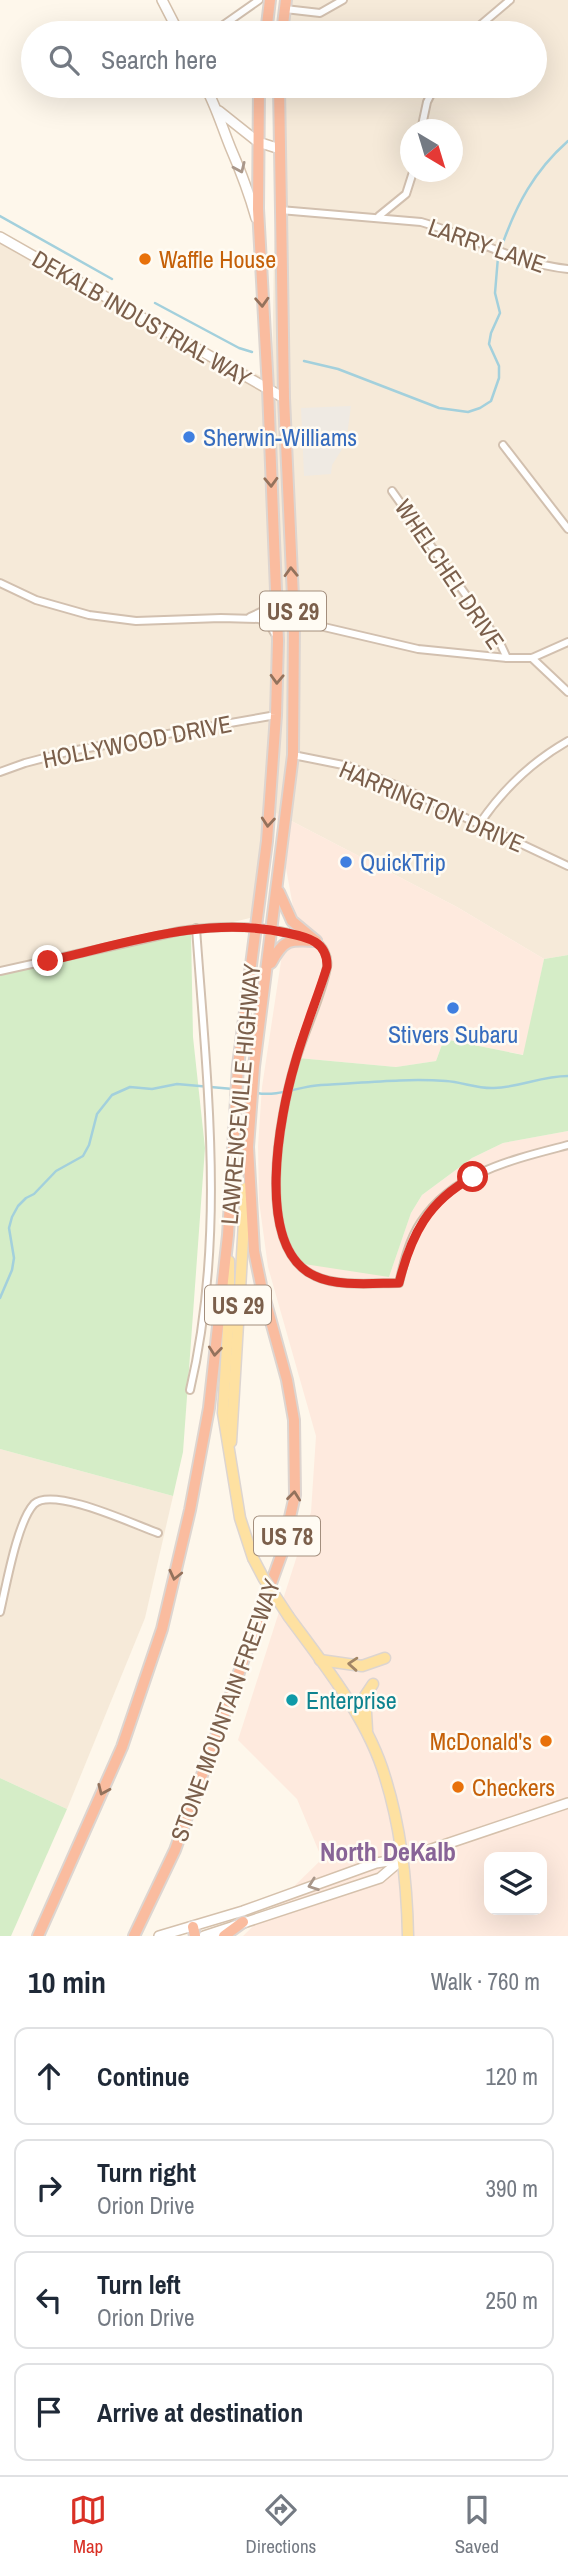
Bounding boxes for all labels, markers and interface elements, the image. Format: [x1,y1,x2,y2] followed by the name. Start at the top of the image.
[21,21,547,98] search box
[45,41,83,79] icon: search
[101,42,217,77] text: Search here
[400,119,463,182] north arrow
[231,161,245,173] one-way arrow
[424,210,550,280] street label: LARRY LANE
[27,242,257,394] street label: DEKALB INDUSTRIAL WAY
[159,243,276,275] place label: Waffle House
[137,251,153,267] marker: Waffle House
[255,297,270,308] one-way arrow
[203,421,357,453] place label: Sherwin-Williams
[181,429,197,445] marker: Sherwin-Williams
[264,477,279,488] one-way arrow
[388,493,512,655] street label: WHELCHEL DRIVE
[283,567,298,578] one-way arrow
[260,592,326,631] road number: US 29
[269,673,284,684] one-way arrow
[40,707,234,775] street label: HOLLYWOOD DRIVE
[335,753,529,859] street label: HARRINGTON DRIVE
[261,817,276,828] one-way arrow
[360,846,446,878] place label: QuickTrip
[338,854,354,870] marker: QuickTrip
[32,945,63,976] route end
[213,962,267,1226] street label: LAWRENCEVILLE HIGHWAY
[445,1000,461,1016] marker: Stivers Subaru
[388,1018,518,1050] place label: Stivers Subaru
[457,1161,488,1192] route start
[205,1286,271,1324] road number: US 29
[208,1346,223,1357] one-way arrow
[286,1491,301,1502] one-way arrow
[254,1516,320,1555] road number: US 78
[169,1569,183,1581] one-way arrow
[163,1574,287,1846] street label: STONE MOUNTAIN FREEWAY
[347,1657,358,1672] one-way arrow
[306,1684,397,1716] place label: Enterprise
[284,1692,300,1708] marker: Enterprise
[430,1725,532,1757] place label: McDonald's
[538,1733,554,1749] marker: McDonald's
[472,1771,555,1803] place label: Checkers
[450,1779,466,1795] marker: Checkers
[97,1783,111,1795] one-way arrow
[320,1834,456,1869] district label: North DeKalb
[484,1852,547,1915] map controls
[484,1852,547,1915] button: layers
[307,1877,320,1891] one-way arrow
[28,1962,106,2002] text: 10 min
[431,1966,540,1997] text: Walk · 760 m
[30,2057,68,2095] icon: ahead
[97,2059,189,2094] text: Continue
[486,2061,538,2092] text: 120 m
[97,2155,196,2190] text: Turn right
[30,2169,68,2207] icon: right
[486,2173,538,2204] text: 390 m
[97,2190,194,2221] text: Orion Drive
[97,2267,181,2302] text: Turn left
[30,2281,68,2319] icon: left
[486,2285,538,2316] text: 250 m
[97,2302,194,2333] text: Orion Drive
[30,2393,68,2431] icon: arrive
[97,2395,303,2430] text: Arrive at destination
[69,2491,107,2559] tab: Map
[245,2491,316,2559] tab: Directions
[455,2491,499,2559] tab: Saved

